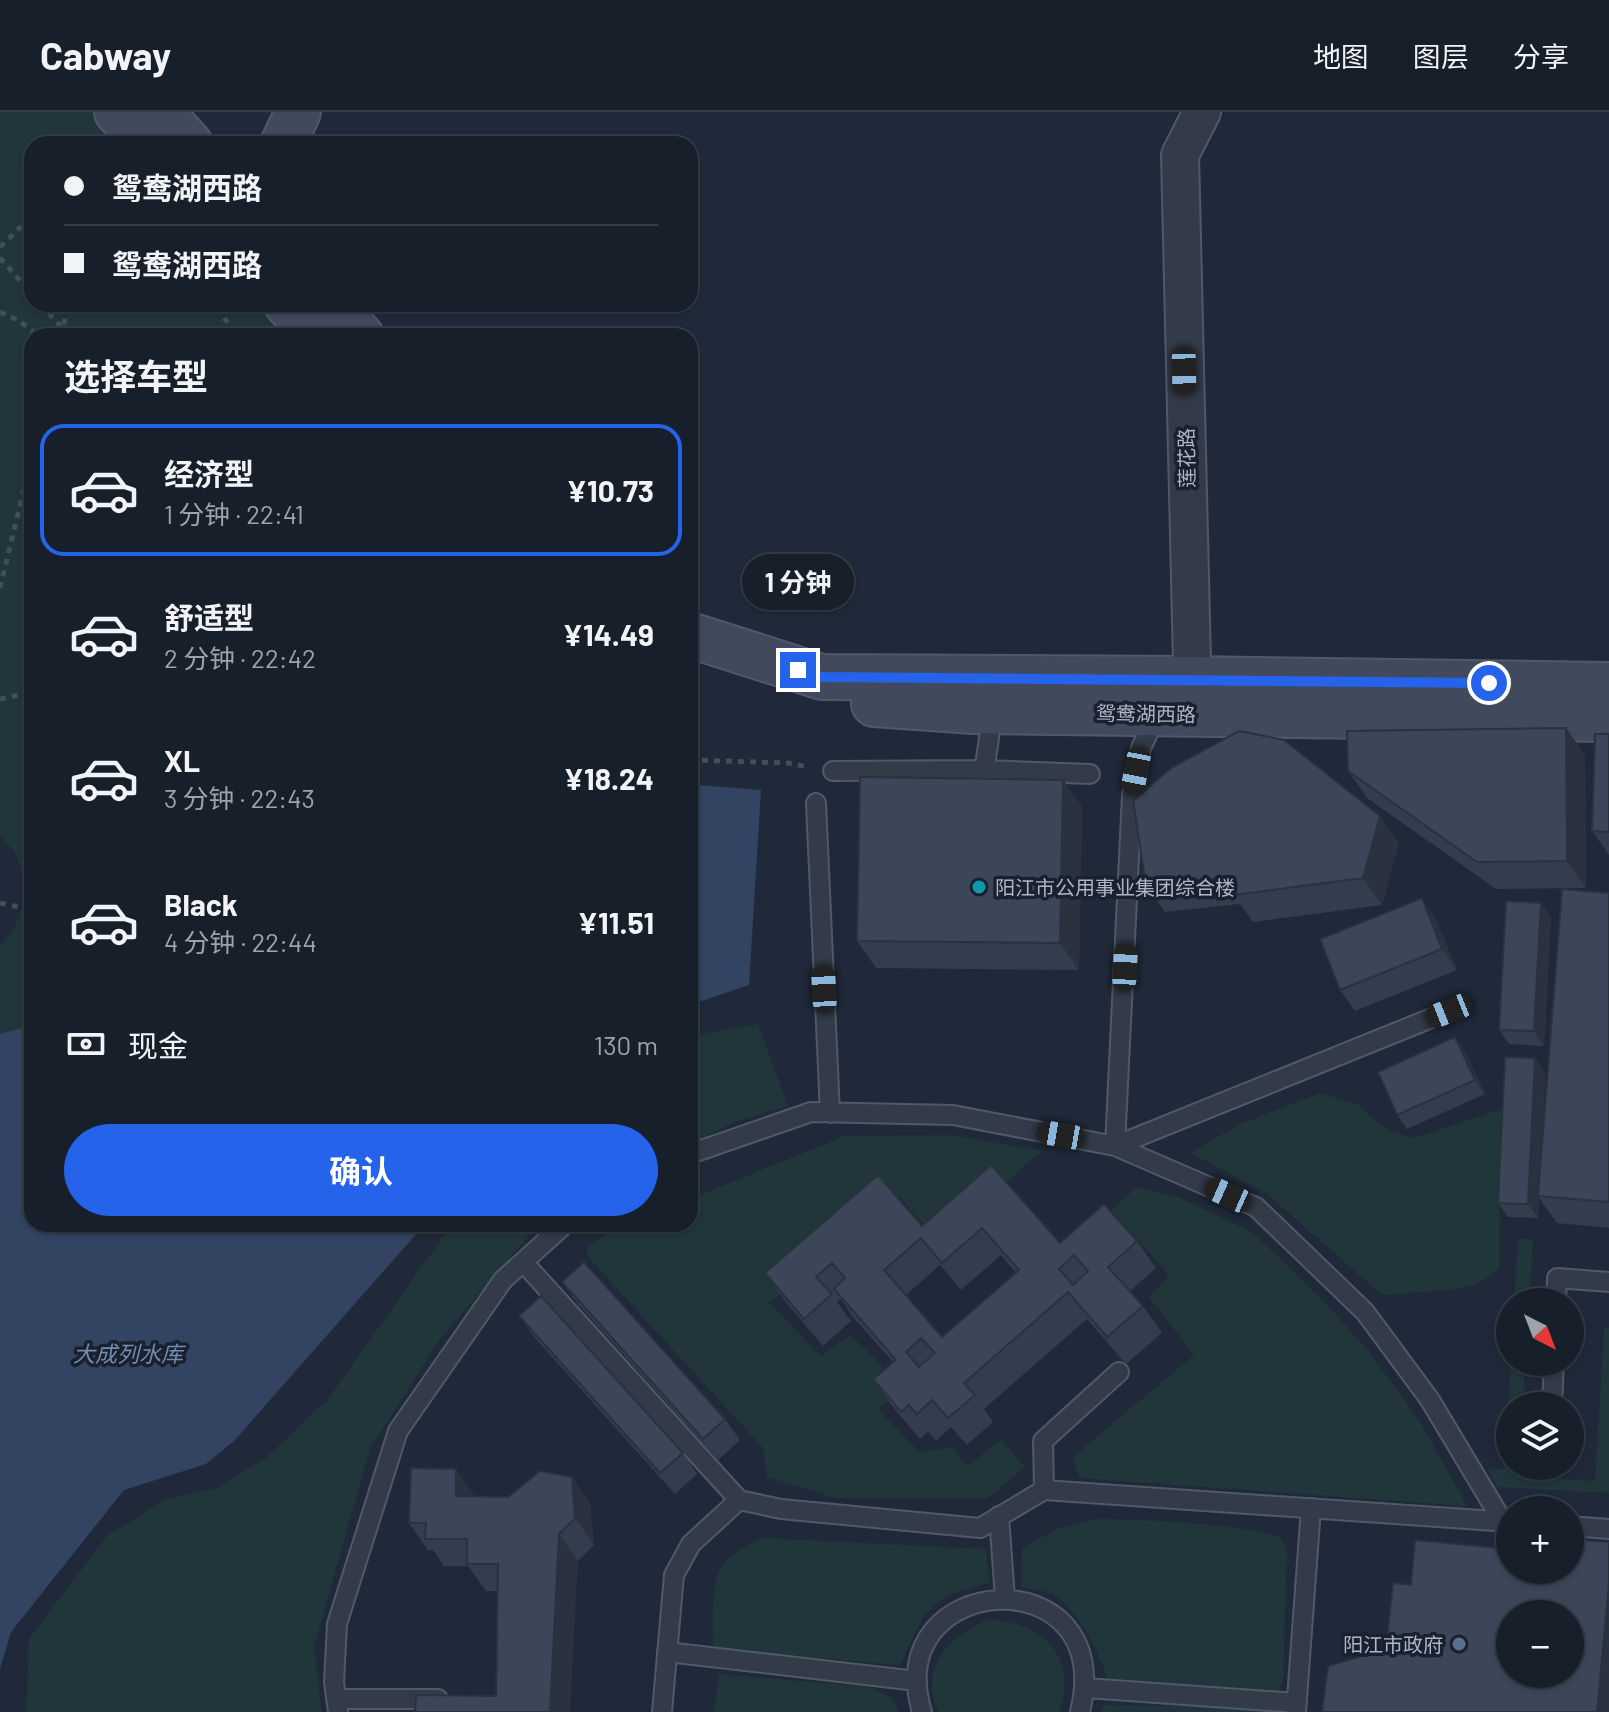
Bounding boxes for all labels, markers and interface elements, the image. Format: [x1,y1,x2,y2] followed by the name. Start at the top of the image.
[40,32,171,78] text: Cabway
[1313,39,1369,73] text: 地图
[1413,39,1469,73] text: 图层
[1513,39,1569,73] text: 分享
[112,169,262,205] text: 鸳鸯湖西路
[112,246,262,282] text: 鸳鸯湖西路
[1172,347,1196,395] car
[64,354,208,397] text: 选择车型
[1173,428,1199,488] street label: 莲花路
[68,454,140,526] icon: car
[164,455,254,491] text: 经济型
[567,472,654,508] text: ¥10.73
[164,498,304,529] text: 1 分钟 · 22:41
[742,554,854,610] callout: 1 分钟
[765,566,831,597] text: 1 分钟
[68,598,140,670] icon: car
[164,599,254,635] text: 舒适型
[562,616,654,652] text: ¥14.49
[164,642,316,673] text: 2 分钟 · 22:42
[780,652,816,688] route end
[1471,665,1507,701] route start
[1096,700,1196,726] street label: 鸳鸯湖西路
[68,742,140,814] icon: car
[164,742,200,778] text: XL
[1120,745,1152,797] car
[564,760,654,796] text: ¥18.24
[164,782,315,813] text: 3 分钟 · 22:43
[995,875,1235,899] place label: 阳江市公用事业集团综合楼
[970,878,988,896] marker: 阳江市公用事业集团综合楼
[68,886,140,958] icon: car
[164,886,238,922] text: Black
[577,904,654,940] text: ¥11.51
[164,926,317,957] text: 4 分钟 · 22:44
[1112,942,1138,992] car
[811,964,837,1014] car
[1422,991,1476,1031] car
[64,1022,108,1066] icon: cash
[128,1027,188,1063] text: 现金
[594,1029,658,1060] text: 130 m
[1035,1119,1087,1151] car
[64,1124,658,1216] button: 确认
[1201,1174,1255,1216] car
[1496,1288,1584,1376] north arrow
[1496,1288,1584,1688] map controls
[73,1340,187,1366] water label: 大成列水库
[1496,1392,1584,1480] button: layers
[1496,1496,1584,1584] button: +
[1496,1600,1584,1688] button: −
[1343,1632,1443,1656] place label: 阳江市政府
[1450,1635,1468,1653] marker: 阳江市政府

